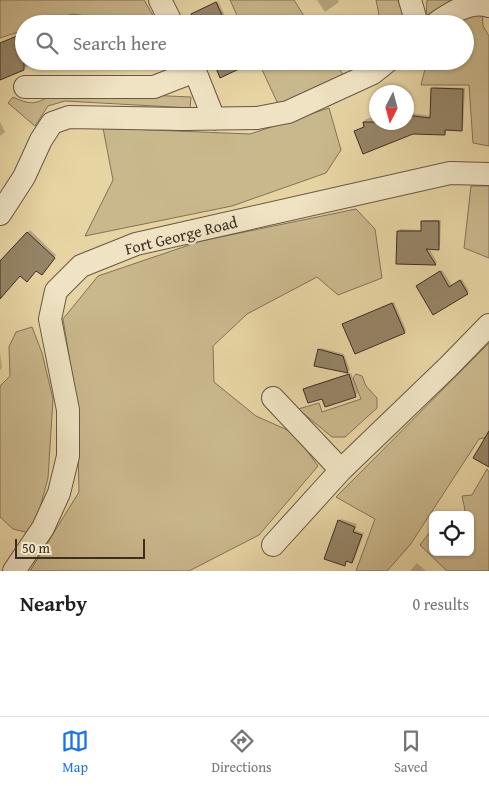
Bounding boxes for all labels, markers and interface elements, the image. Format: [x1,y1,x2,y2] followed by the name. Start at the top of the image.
[15,15,474,70] search box
[33,29,61,57] icon: search
[73,29,167,57] text: Search here
[369,85,414,130] north arrow
[122,209,240,261] street label: Fort George Road
[429,511,474,556] map controls
[429,511,474,556] button: locate
[15,536,145,559] scale bar
[22,538,50,558] text: 50 m
[20,588,87,619] text: Nearby
[412,592,469,616] text: 0 results
[61,727,89,777] tab: Map
[211,727,272,777] tab: Directions
[394,727,428,777] tab: Saved

